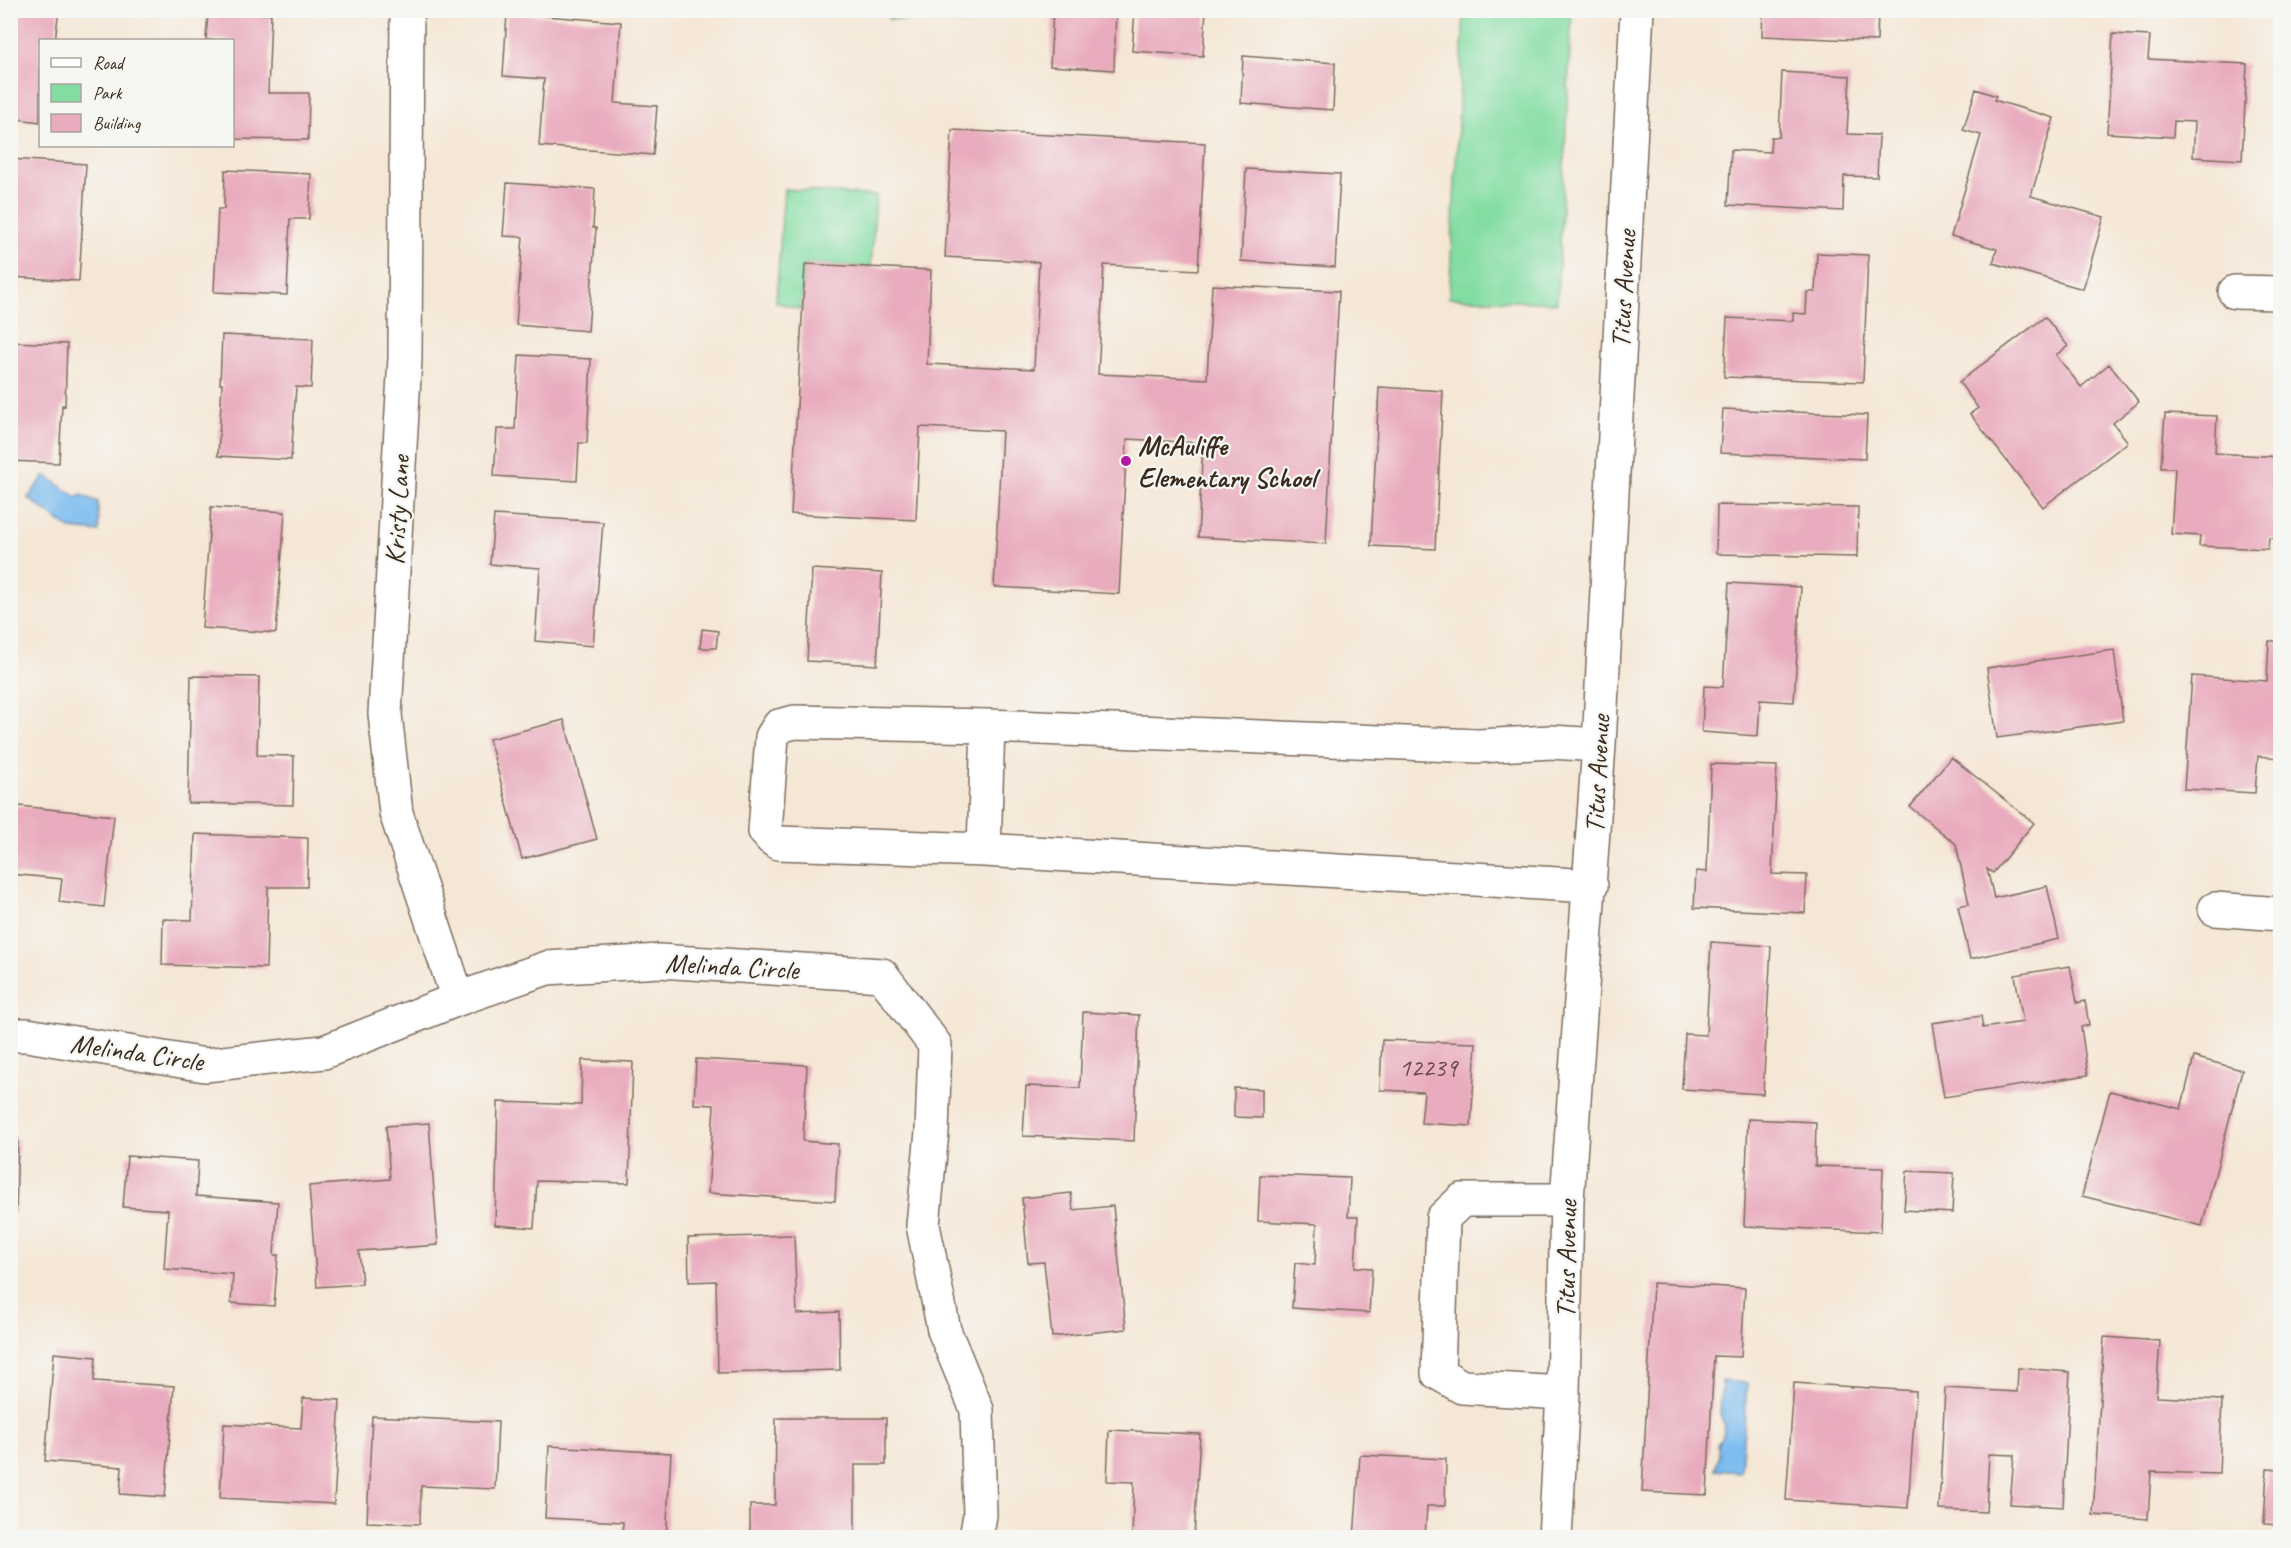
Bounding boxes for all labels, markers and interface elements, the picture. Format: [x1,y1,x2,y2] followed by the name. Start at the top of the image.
[39,39,234,147] legend
[93,52,126,74] text: Road
[93,82,123,104] text: Park
[93,112,142,134] text: Building
[1602,227,1644,349] street label: Titus Avenue
[1138,428,1321,495] place label: McAuliffe Elementary School
[377,453,417,566] street label: Kristy Lane
[1119,454,1133,468] marker: McAuliffe Elementary School
[1576,712,1618,834] street label: Titus Avenue
[664,945,802,987] street label: Melinda Circle
[68,1025,207,1079] street label: Melinda Circle
[1399,1051,1460,1084] house number: 12239
[1547,1198,1585,1318] street label: Titus Avenue

